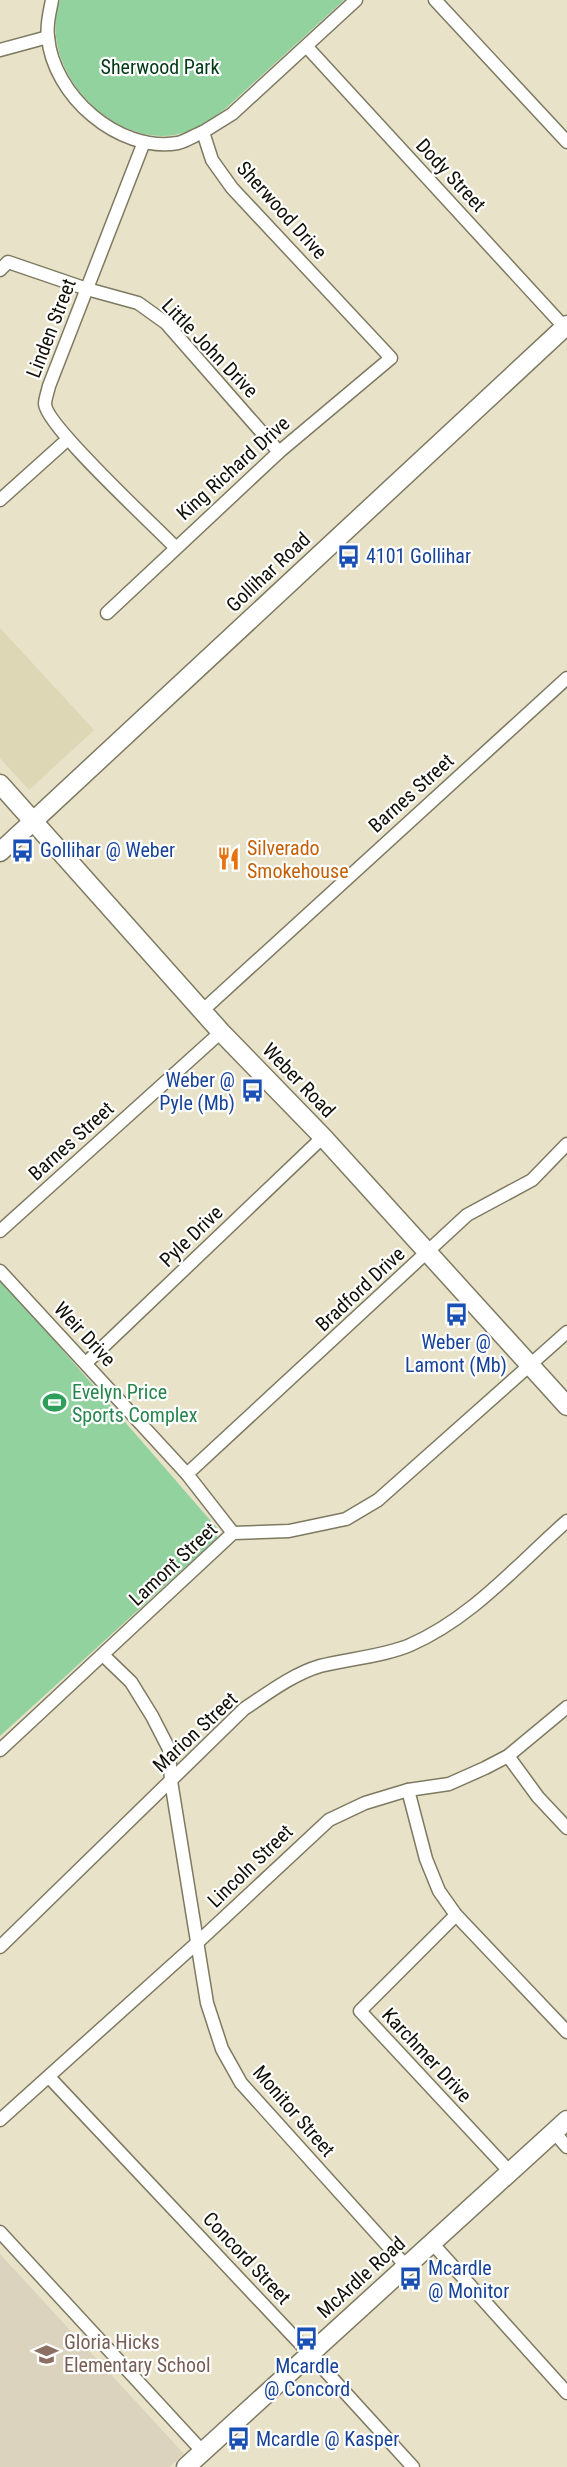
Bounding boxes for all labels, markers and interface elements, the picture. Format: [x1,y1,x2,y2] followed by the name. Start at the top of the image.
[101,55,219,79] park label: Sherwood Park
[411,133,491,217] street label: Dody Street
[232,156,332,264] street label: Sherwood Drive
[21,275,81,381] street label: Linden Street
[157,294,263,402] street label: Little John Drive
[172,411,294,525] street label: King Richard Drive
[221,527,315,617] street label: Gollihar Road
[335,543,361,569] bus stop icon: 4101 Gollihar
[366,544,471,568] place label: 4101 Gollihar
[363,748,459,837] street label: Barnes Street
[247,836,349,883] place label: Silverado Smokehouse
[9,837,35,863] bus stop icon: Gollihar @ Weber
[40,838,175,862] place label: Gollihar @ Weber
[216,846,242,872] restaurant icon: Silverado Smokehouse
[258,1038,340,1122] street label: Weber Road
[159,1068,235,1115] place label: Weber @ Pyle (Mb)
[240,1078,266,1104] bus stop icon: Weber @ Pyle (Mb)
[23,1096,119,1185] street label: Barnes Street
[155,1200,227,1272] street label: Pyle Drive
[311,1242,409,1336] street label: Bradford Drive
[49,1297,121,1371] street label: Weir Drive
[443,1301,469,1327] bus stop icon: Weber @ Lamont (Mb)
[405,1330,507,1377] place label: Weber @ Lamont (Mb)
[72,1380,198,1427] place label: Evelyn Price Sports Complex
[41,1390,67,1416] sports icon: Evelyn Price Sports Complex
[124,1517,222,1611] street label: Lamont Street
[148,1687,242,1777] street label: Marion Street
[203,1820,298,1912] street label: Lincoln Street
[377,2003,477,2107] street label: Karchmer Drive
[248,2061,340,2161] street label: Monitor Street
[198,2207,296,2309] street label: Concord Street
[312,2231,410,2323] street label: McArdle Road
[428,2256,509,2303] place label: Mcardle @ Monitor
[397,2266,423,2292] bus stop icon: Mcardle @ Monitor
[294,2326,320,2352] bus stop icon: Mcardle @ Concord
[64,2330,211,2377] place label: Gloria Hicks Elementary School
[33,2341,59,2367] school or university icon: Gloria Hicks Elementary School
[264,2354,350,2401] place label: Mcardle @ Concord
[225,2426,251,2452] bus stop icon: Mcardle @ Kasper
[256,2427,399,2451] place label: Mcardle @ Kasper

